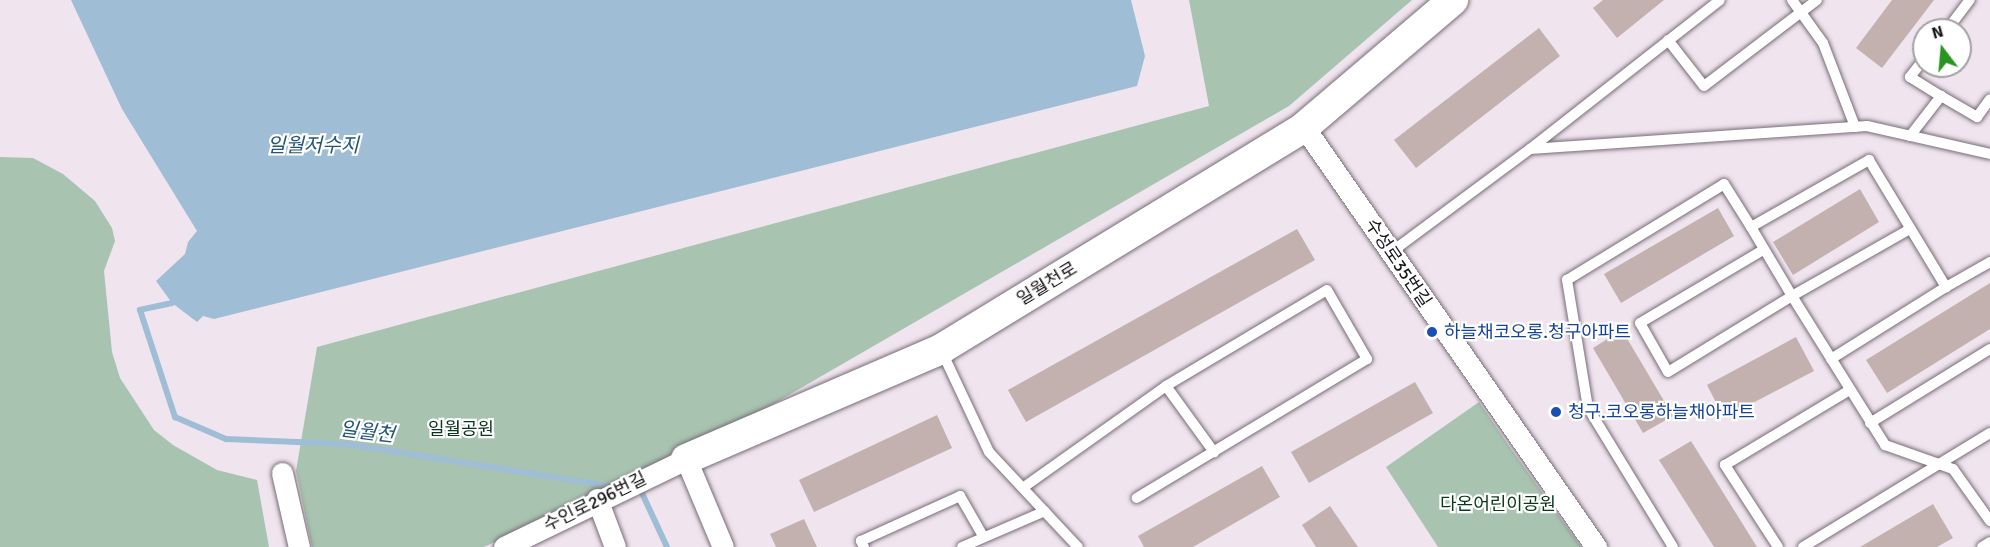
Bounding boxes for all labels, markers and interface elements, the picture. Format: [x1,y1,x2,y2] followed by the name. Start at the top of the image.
[1912,18,1972,78] north arrow
[1929,21,1946,44] text: N
[267,133,359,157] water label: 일월저수지
[1360,215,1436,311] street label: 수성로35번길
[1013,258,1081,310] street label: 일월천로
[1444,321,1631,343] place label: 하늘채코오롱.청구아파트
[1425,325,1439,339] marker: 하늘채코오롱.청구아파트
[1568,401,1755,423] place label: 청구.코오롱하늘채아파트
[1549,405,1563,419] marker: 청구.코오롱하늘채아파트
[338,417,396,447] water label: 일월천
[428,418,494,440] park label: 일월공원
[540,468,650,536] street label: 수인로296번길
[1440,493,1556,515] park label: 다온어린이공원

